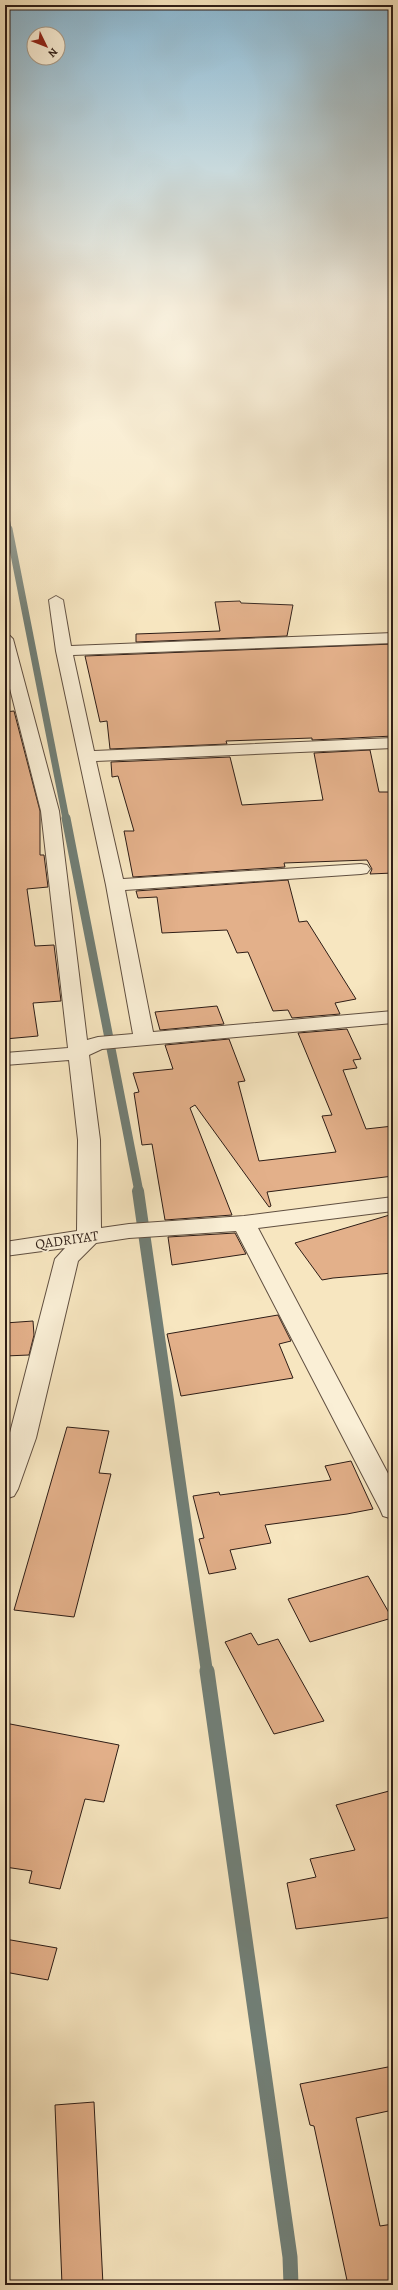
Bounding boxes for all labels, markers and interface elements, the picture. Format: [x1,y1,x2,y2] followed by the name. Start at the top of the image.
[26,26,66,66] north arrow
[45,44,61,61] text: N
[34,1226,100,1254] street label: QADRIYAT

